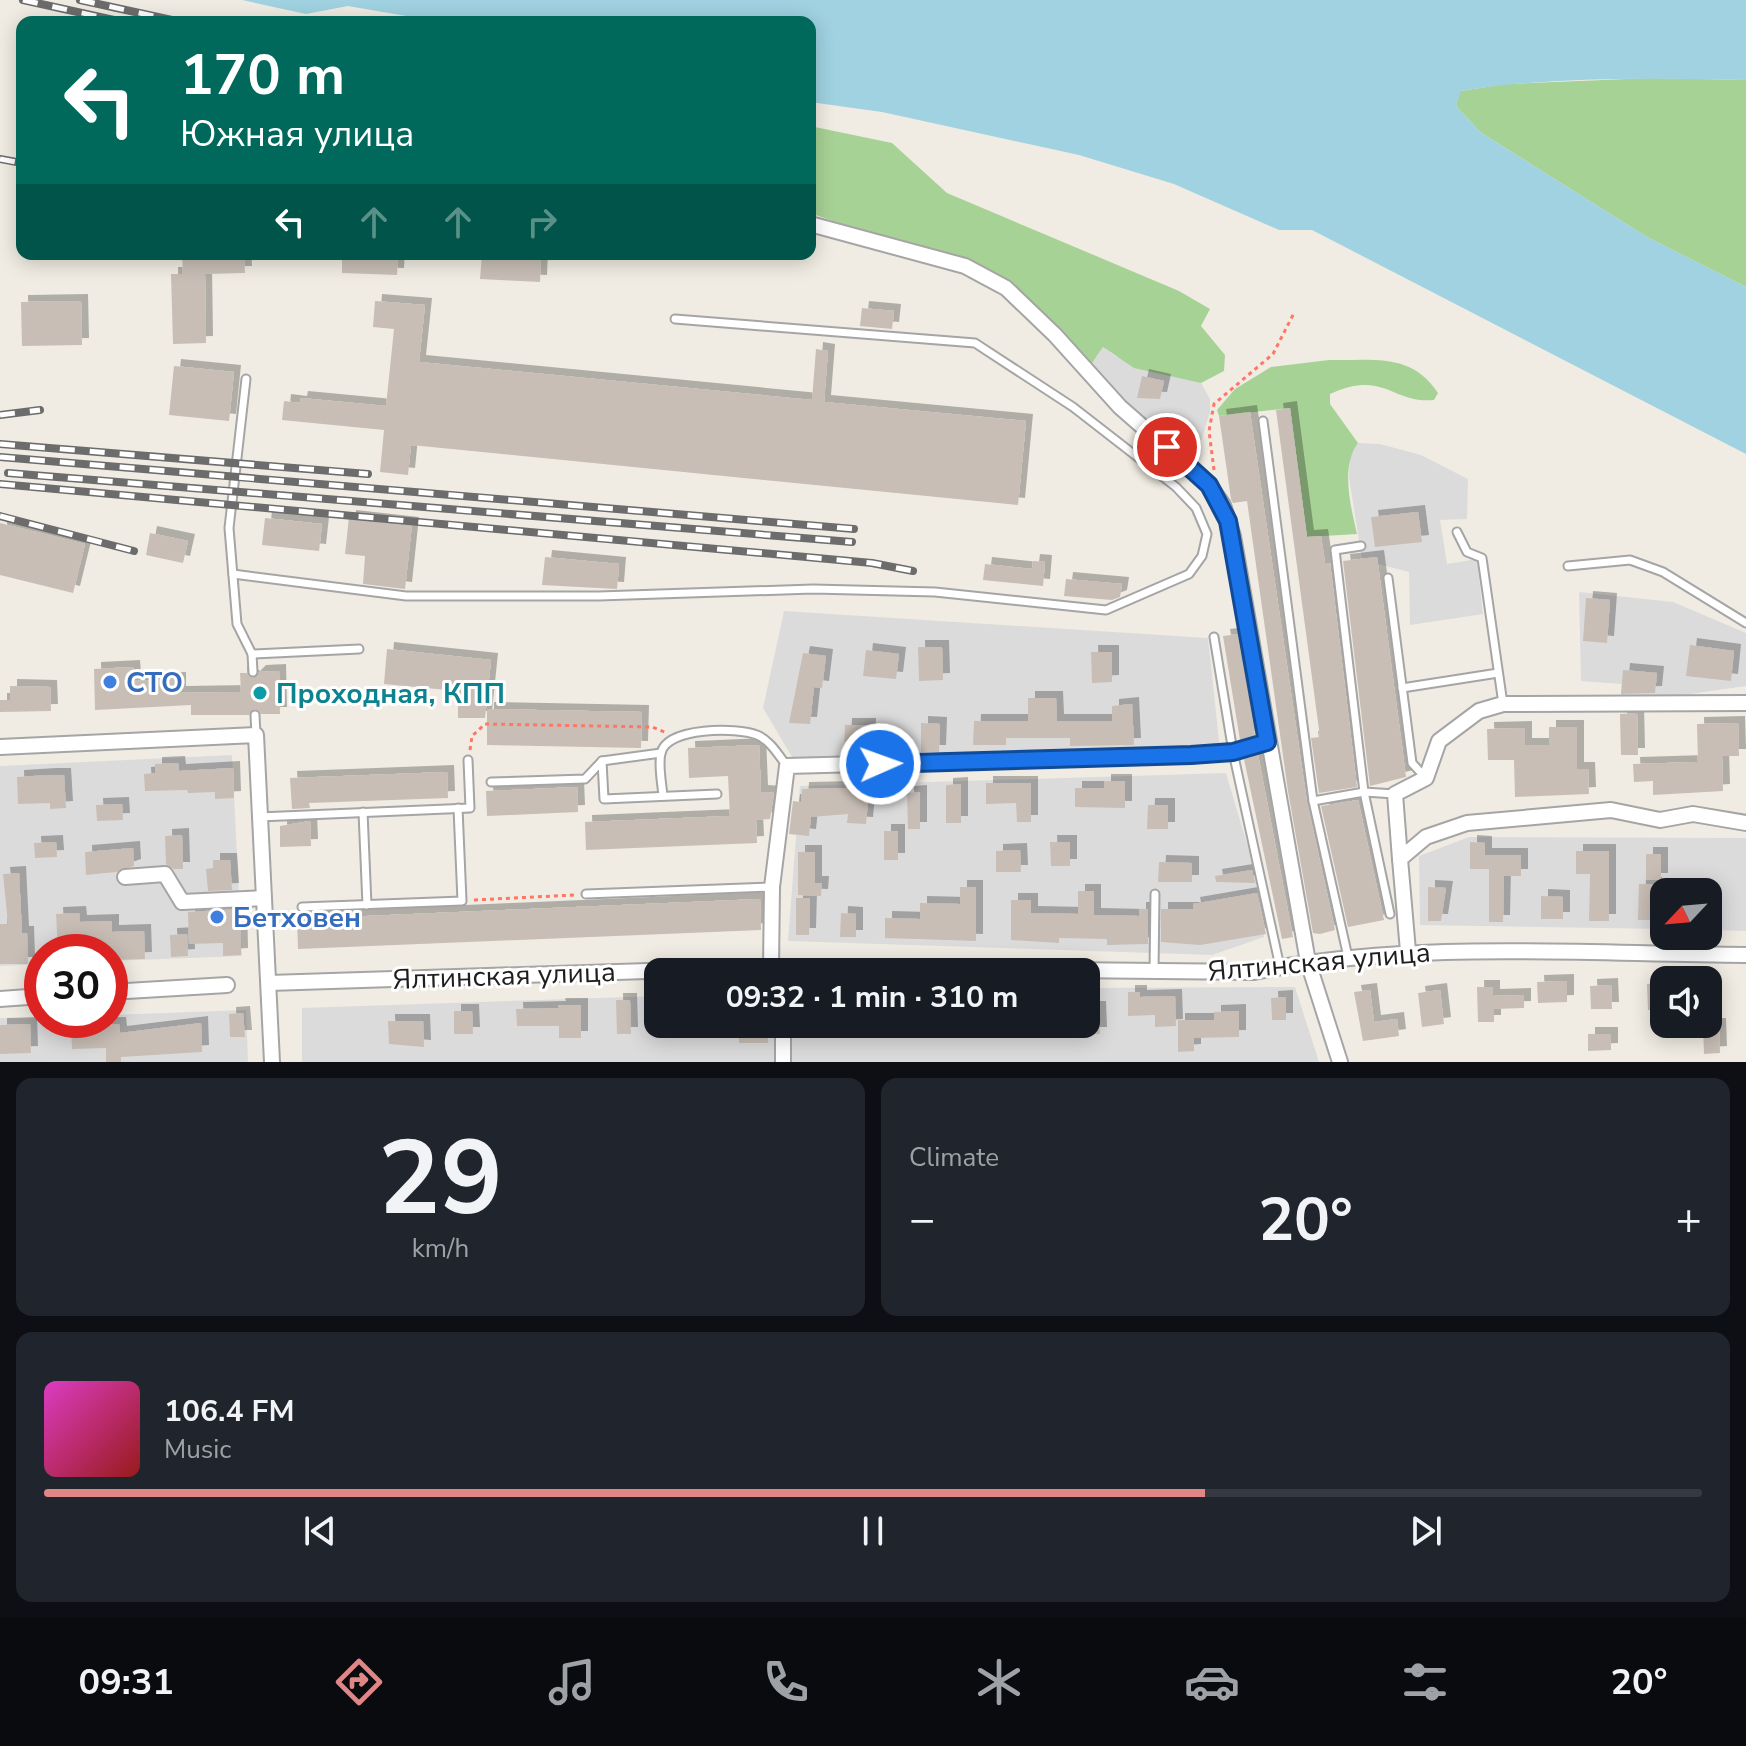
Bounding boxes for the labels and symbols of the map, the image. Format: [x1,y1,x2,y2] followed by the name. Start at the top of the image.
[1133,413,1201,481] pin
[126,664,183,702] place label: СТО
[101,673,119,691] marker: СТО
[276,675,505,713] place label: Проходная, КПП
[251,684,269,702] marker: Проходная, КПП
[838,722,922,806] position arrow
[1650,878,1722,950] north arrow
[233,899,361,937] place label: Бетховен
[208,908,226,926] marker: Бетховен
[1206,933,1432,991] street label: Ялтинская улица
[24,934,128,1038] speed limit sign: 30
[392,953,616,999] street label: Ялтинская улица

